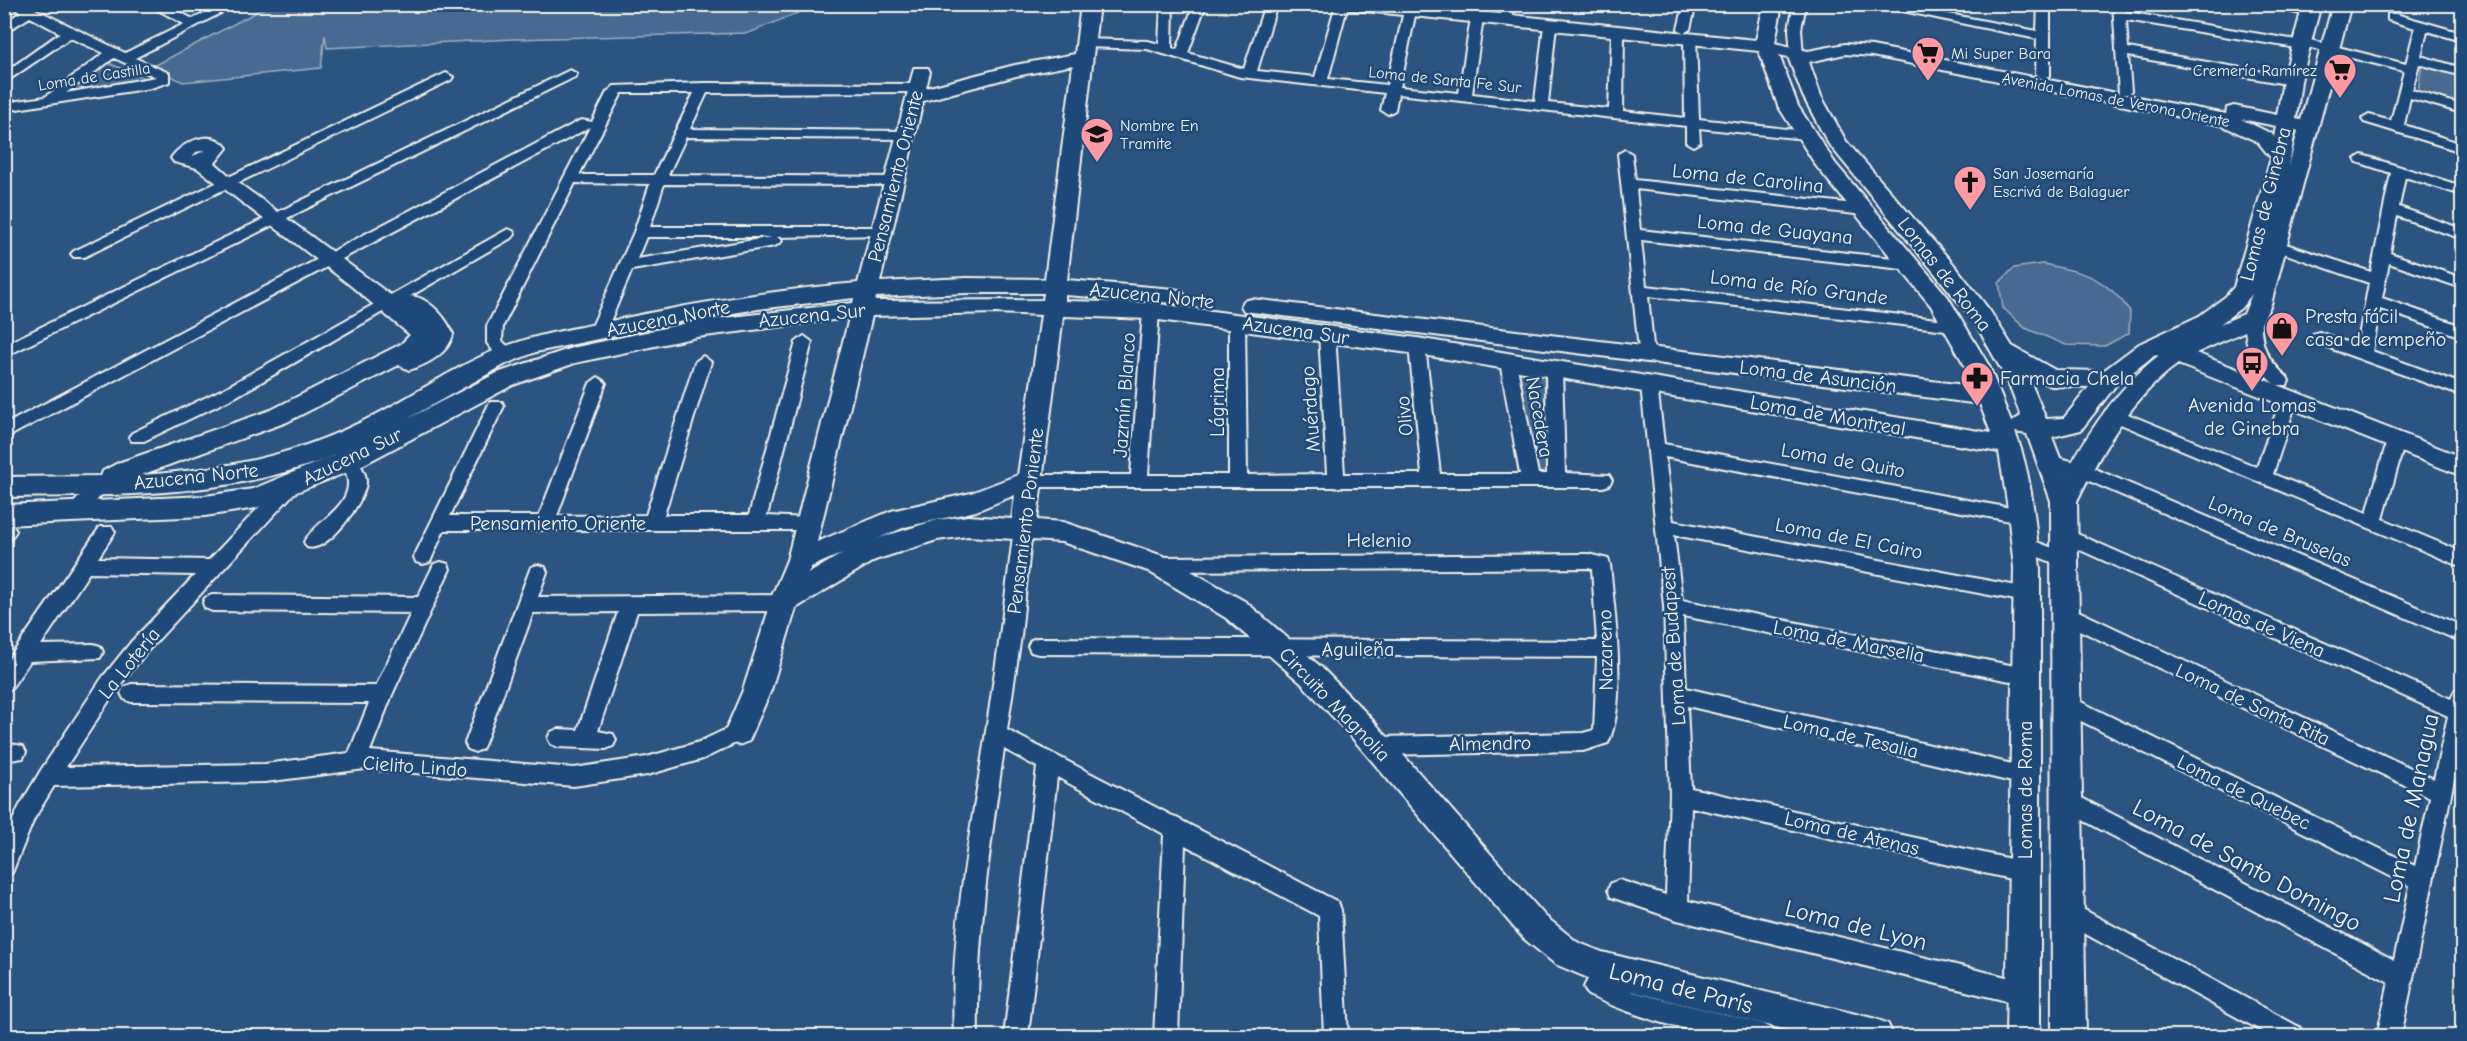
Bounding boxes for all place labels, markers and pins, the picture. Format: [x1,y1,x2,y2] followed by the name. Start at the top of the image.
[1910,35,1946,82] supermarket icon: Mi Super Bara
[1951,45,2051,63] place label: Mi Super Bara
[2322,52,2358,99] supermarket icon: Cremería Ramírez
[2193,62,2317,80] place label: Cremería Ramírez
[1079,116,1115,163] school or university icon: Nombre En Tramite
[1120,117,1199,153] place label: Nombre En Tramite
[1952,164,1988,211] church icon: San Josemaría Escrivá de Balaguer
[1993,165,2130,201] place label: San Josemaría Escrivá de Balaguer
[2305,305,2446,351] place label: Presta fácil casa de empeño
[2264,310,2300,357] shop icon: Presta fácil casa de empeño
[2234,345,2270,392] bus stop icon: Avenida Lomas de Ginebra
[1959,360,1995,407] pharmacy icon: Farmacia Chela
[2000,367,2134,390] place label: Farmacia Chela
[2188,394,2316,440] place label: Avenida Lomas de Ginebra

